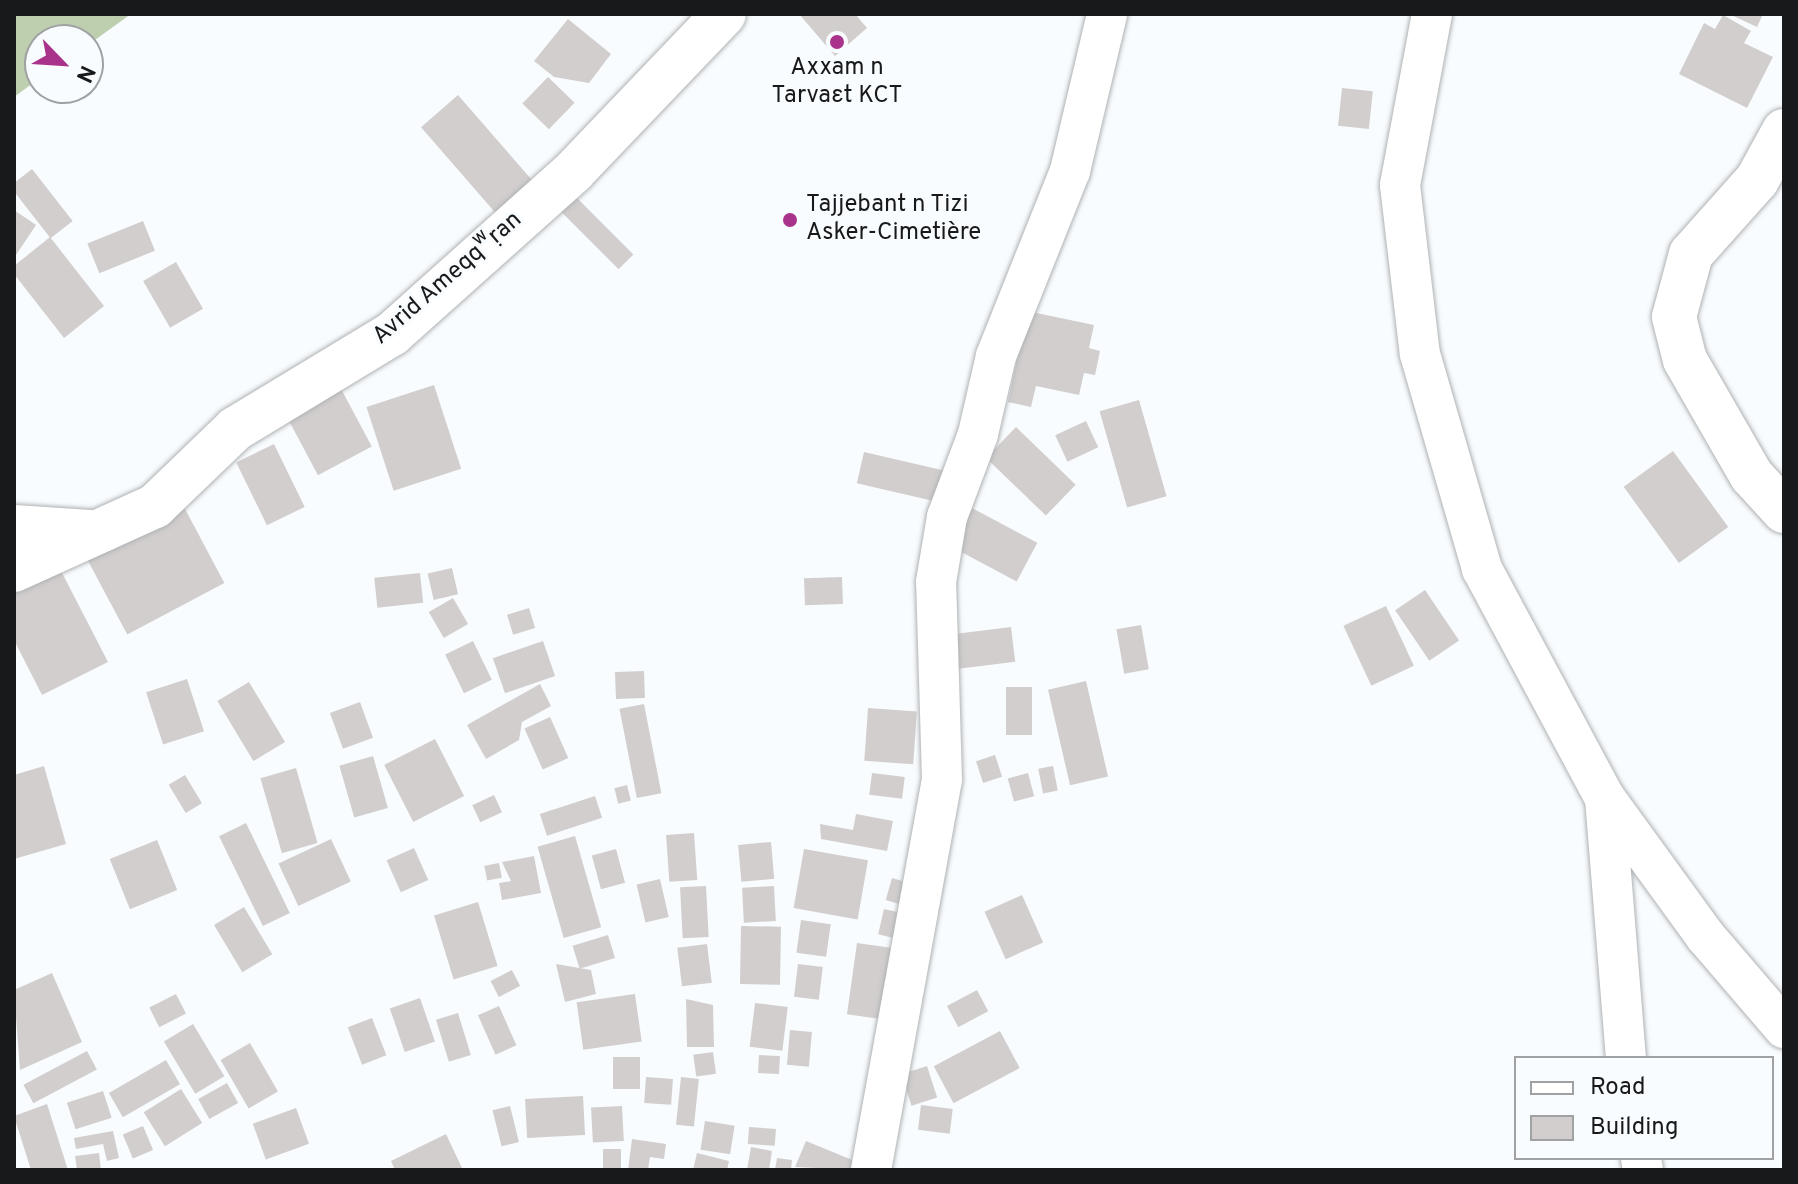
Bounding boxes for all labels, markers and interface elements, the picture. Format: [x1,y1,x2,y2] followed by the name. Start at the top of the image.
[24,24,104,104] north arrow
[828,33,846,51] marker: Axxam n Tarvaɛt KCT
[772,55,902,111] place label: Axxam n Tarvaɛt KCT
[69,61,100,86] text: N
[806,192,981,248] place label: Tajjebant n Tizi Asker-Cimetière
[367,206,529,352] street label: Avrid Ameqqʷṛan
[781,211,799,229] marker: Tajjebant n Tizi Asker-Cimetière
[1514,1056,1774,1160] legend
[1590,1073,1646,1103] text: Road
[1590,1113,1679,1143] text: Building

